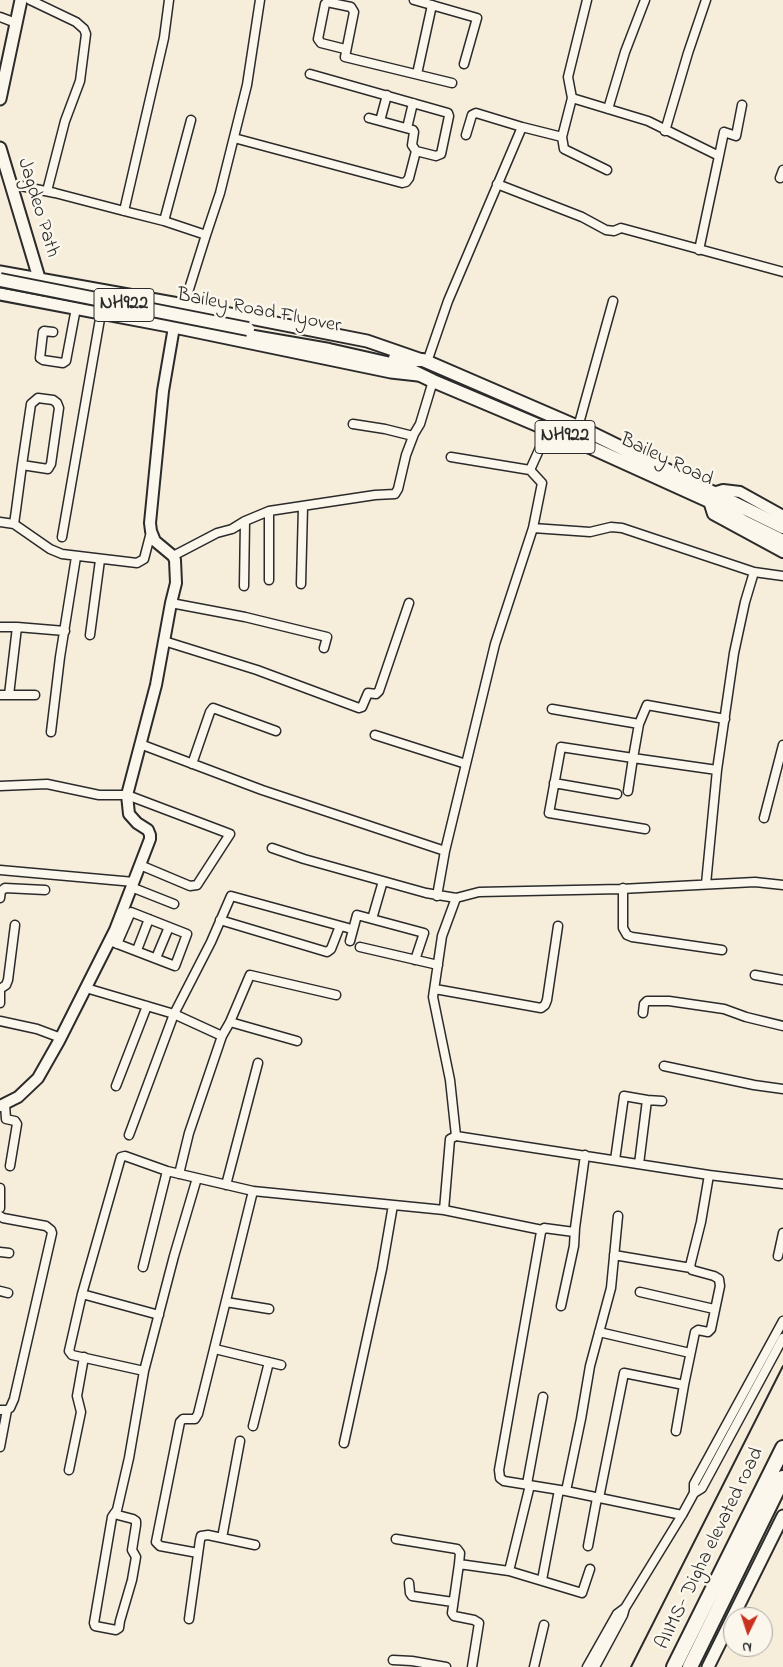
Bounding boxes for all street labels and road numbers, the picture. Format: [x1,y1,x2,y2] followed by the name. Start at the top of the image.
[11,155,63,261] street label: Jagdeo Path
[175,284,343,340] street label: Bailey Road Flyover
[94,288,154,322] road number: NH922
[535,421,595,454] road number: NH922
[616,429,716,493] street label: Bailey Road
[652,1444,770,1654] street label: AIIMS- Digha elevated road

